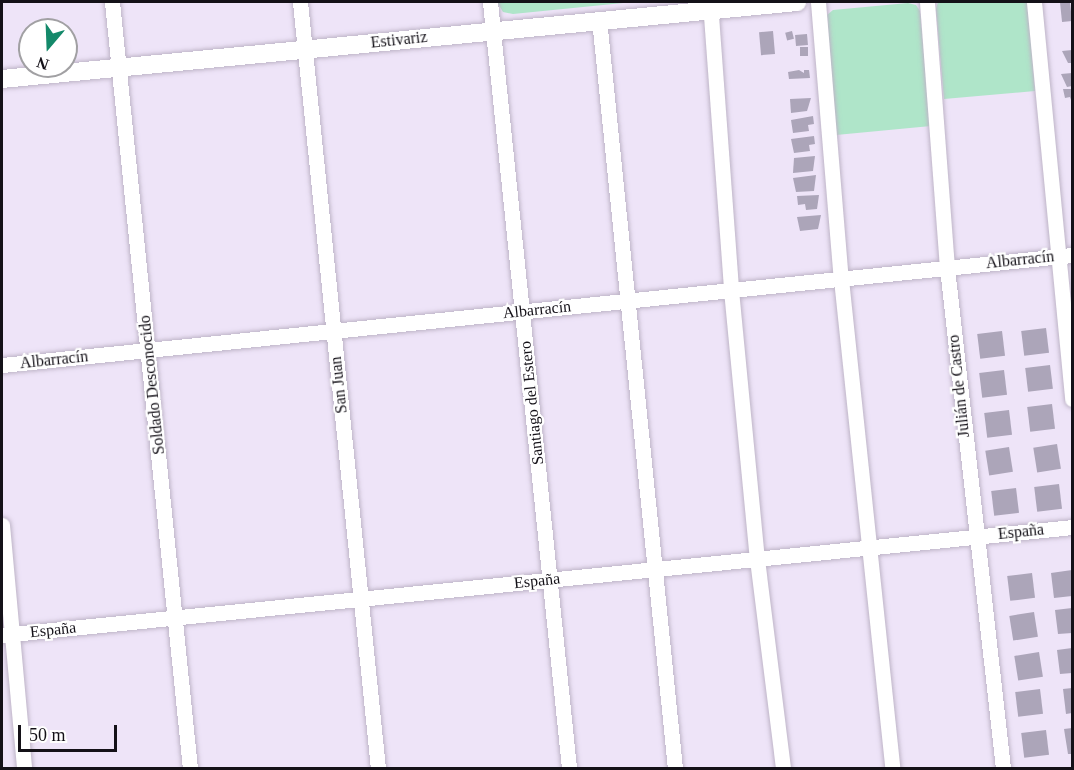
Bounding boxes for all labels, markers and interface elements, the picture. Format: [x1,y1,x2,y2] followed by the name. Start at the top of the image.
[18,18,78,78] north arrow
[370,27,428,53] street label: Estivariz
[34,54,51,74] text: N
[985,247,1055,273] street label: Albarracín
[502,297,572,323] street label: Albarracín
[135,314,169,456] street label: Soldado Desconocido
[944,334,974,438] street label: Julián de Castro
[516,340,548,466] street label: Santiago del Estero
[19,347,89,373] street label: Albarracín
[326,355,352,415] street label: San Juan
[997,520,1045,544] street label: España
[513,569,561,593] street label: España
[29,618,77,642] street label: España
[21,713,120,751] scale bar
[29,725,66,745] text: 50 m

